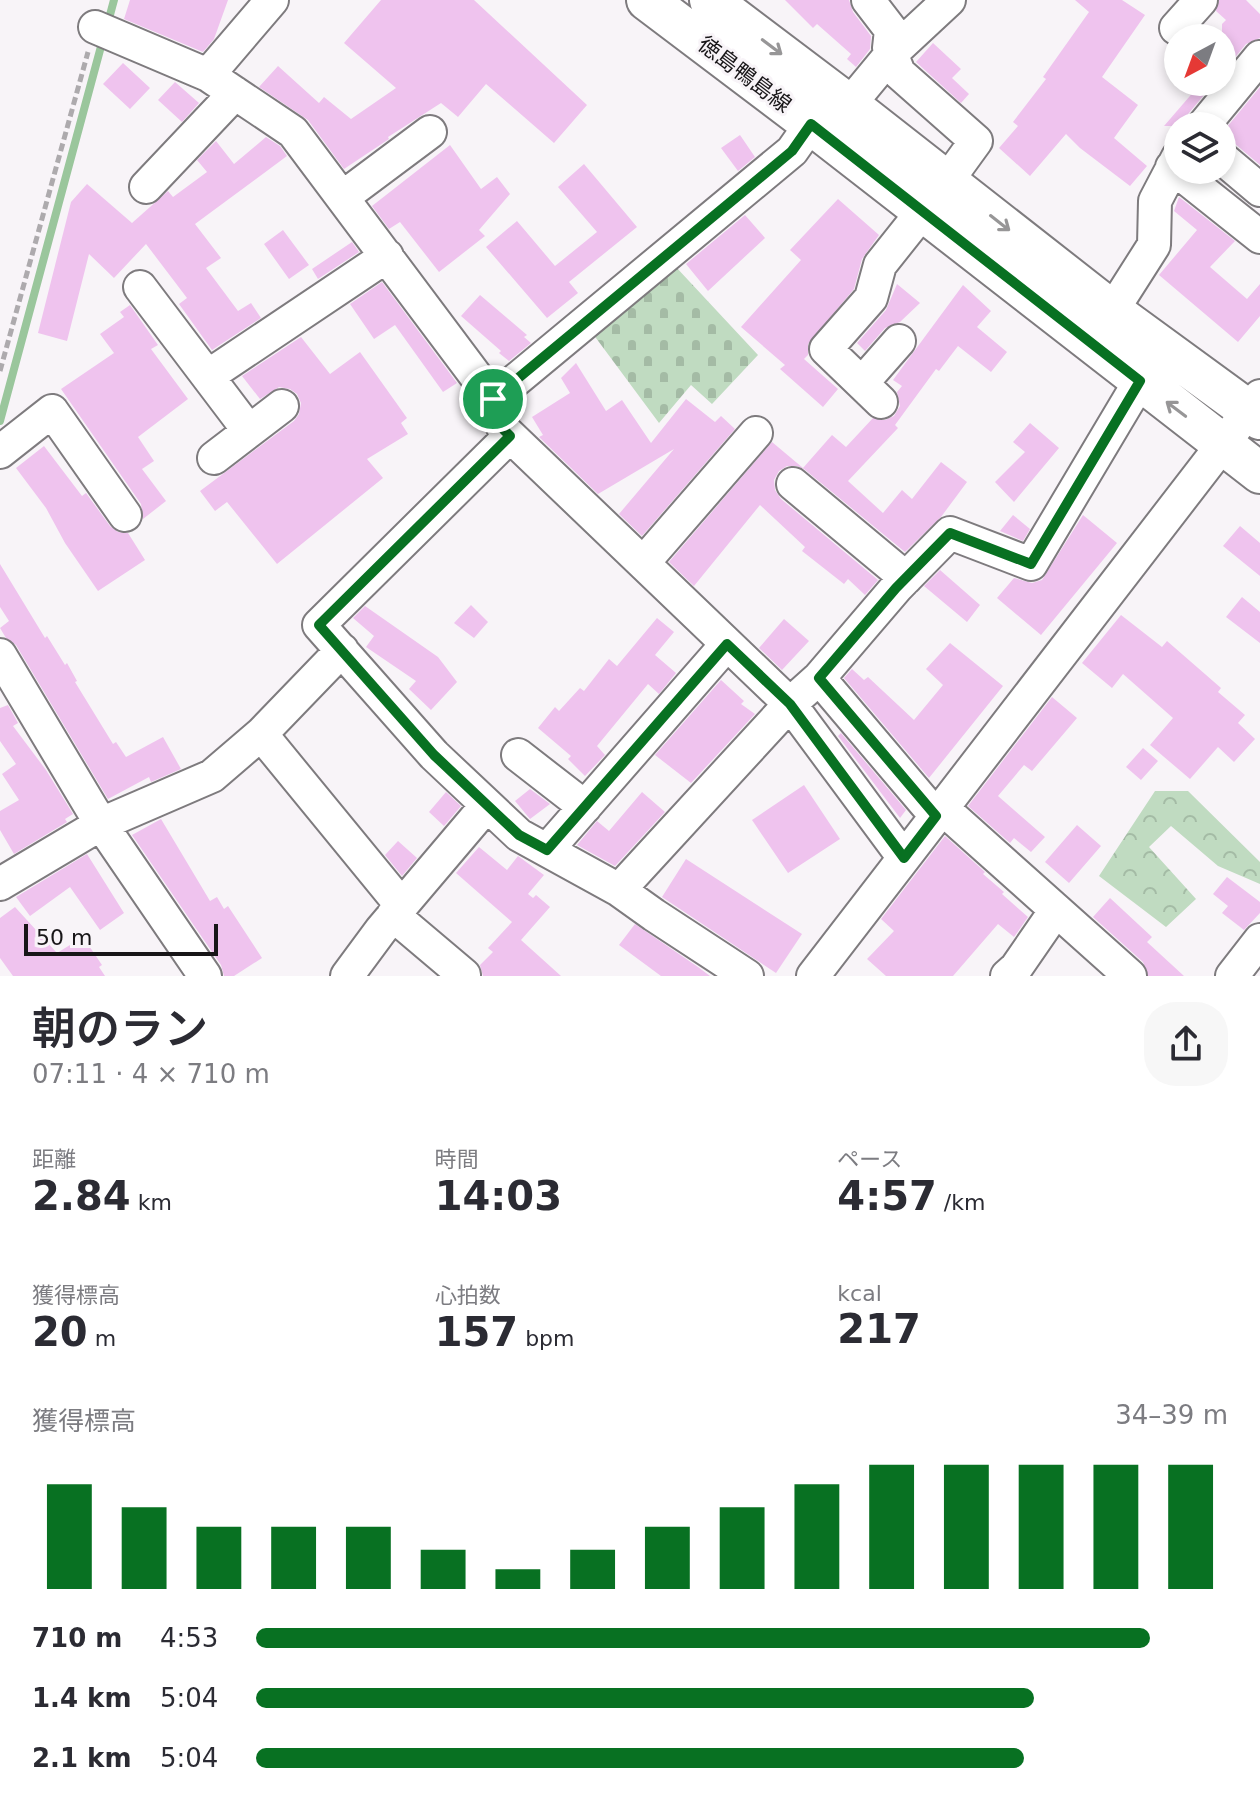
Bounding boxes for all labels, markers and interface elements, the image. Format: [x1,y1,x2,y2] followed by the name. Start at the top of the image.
[1164,24,1236,96] north arrow
[1164,24,1236,184] map controls
[693,31,796,117] street label: 徳島鴨島線
[761,38,782,55] one-way arrow
[1164,112,1236,184] button: layers
[989,214,1010,231] one-way arrow
[459,365,527,433] pin
[471,377,515,421] icon: arrive
[1166,400,1187,417] one-way arrow
[24,920,218,956] scale bar
[36,925,92,950] text: 50 m
[1144,1002,1228,1086] button: share
[32,1003,208,1054] text: 朝のラン
[32,1059,270,1089] text: 07:11 · 4 × 710 m
[32,1147,76,1172] text: 距離
[435,1147,479,1172] text: 時間
[837,1147,902,1172] text: ペース
[32,1173,131,1219] text: 2.84
[435,1173,562,1219] text: 14:03
[837,1173,937,1219] text: 4:57
[131,1190,172,1215] text: km
[937,1190,985,1215] text: /km
[837,1281,882,1306] text: kcal
[32,1283,120,1308] text: 獲得標高
[435,1283,501,1308] text: 心拍数
[837,1306,921,1352] text: 217
[32,1309,88,1355] text: 20
[435,1309,518,1355] text: 157
[88,1326,116,1351] text: m
[518,1326,575,1351] text: bpm
[1115,1400,1228,1430] text: 34–39 m
[32,1406,136,1436] text: 獲得標高
[32,1623,122,1653] text: 710 m
[160,1623,218,1653] text: 4:53
[32,1683,132,1713] text: 1.4 km
[160,1683,218,1713] text: 5:04
[32,1743,132,1773] text: 2.1 km
[160,1743,218,1773] text: 5:04

